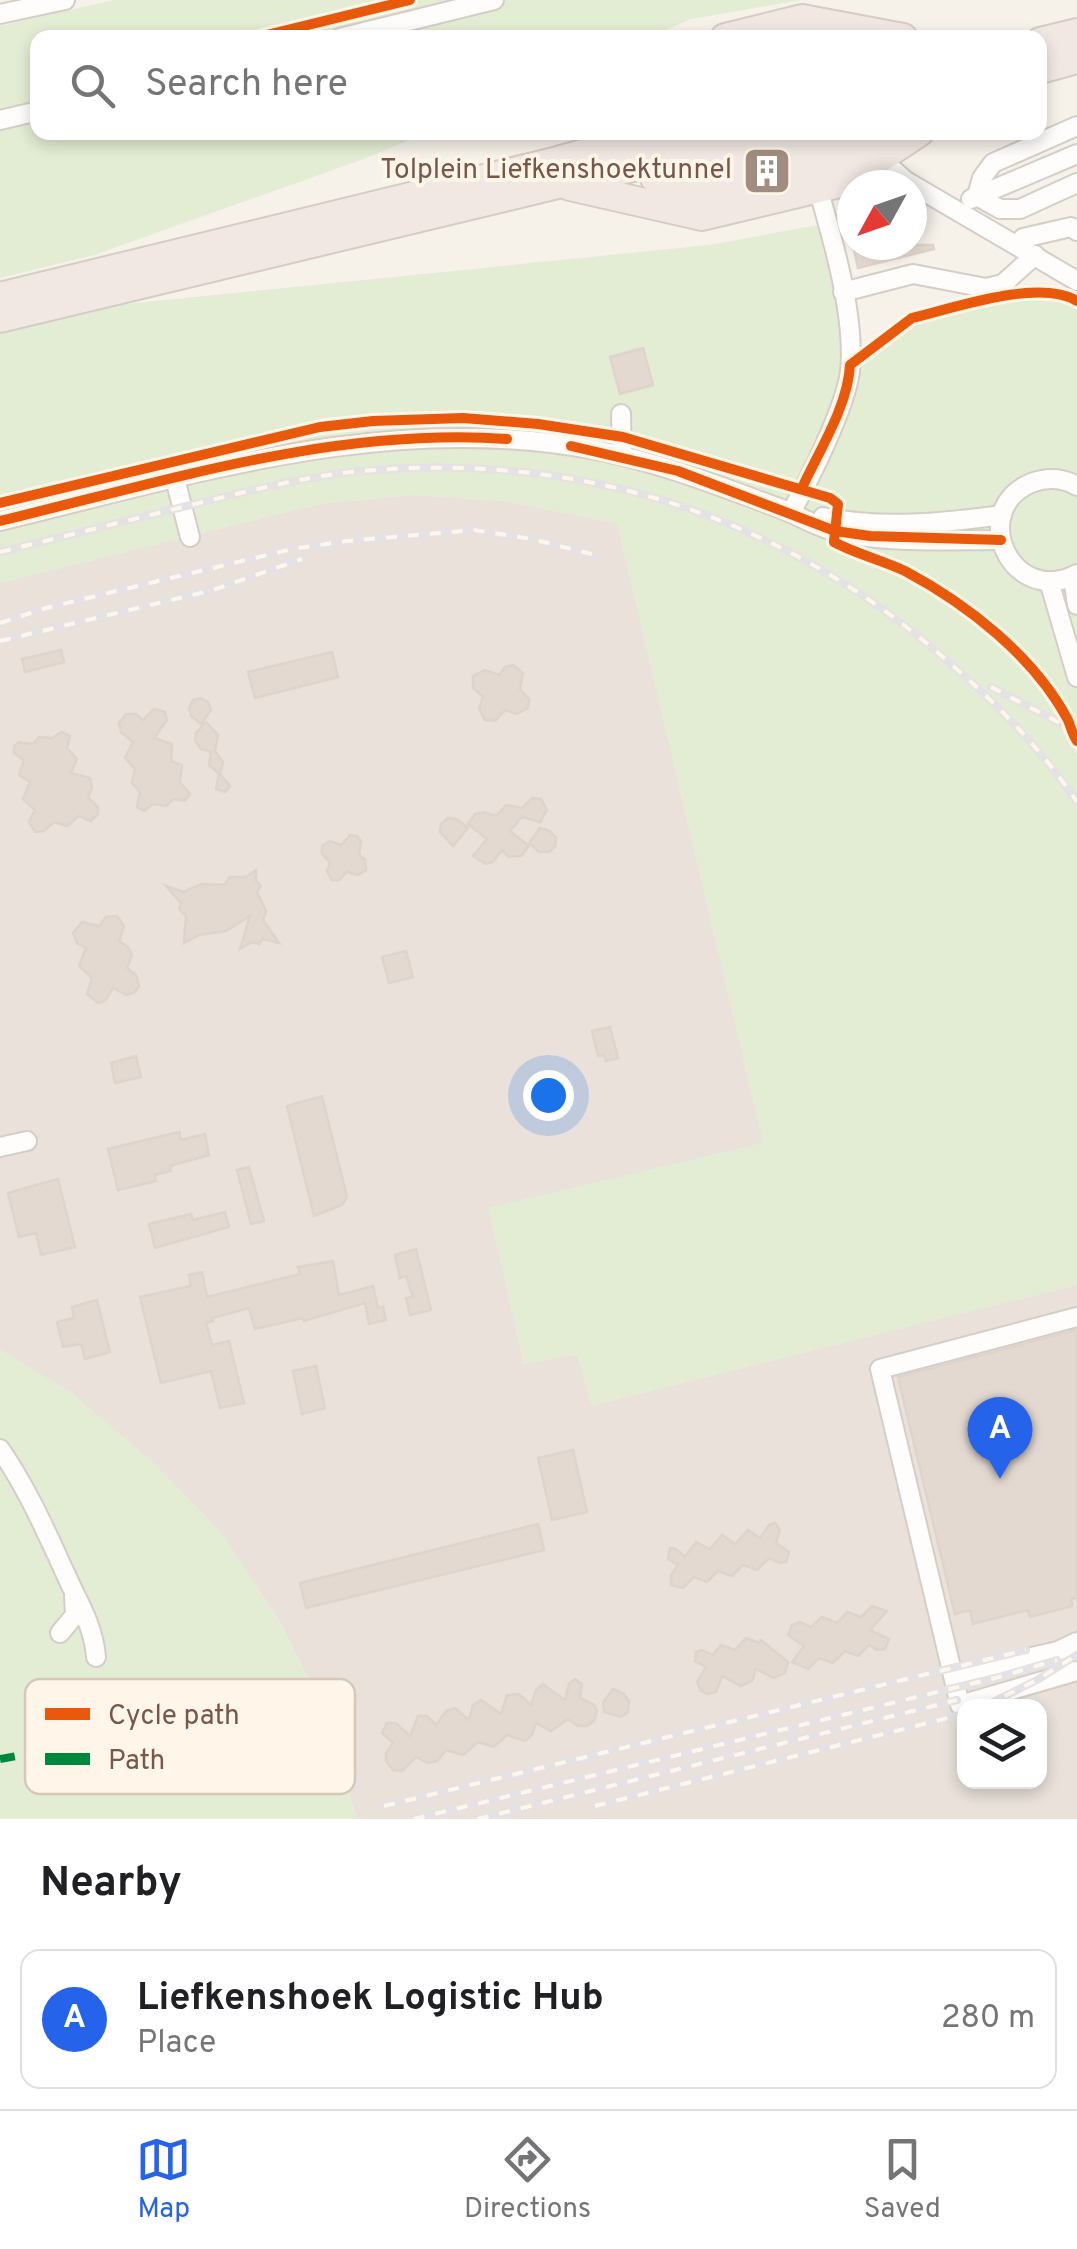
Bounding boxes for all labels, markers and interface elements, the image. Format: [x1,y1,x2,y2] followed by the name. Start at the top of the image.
[30,30,1047,140] search box
[65,58,120,113] icon: search
[145,61,348,110] text: Search here
[741,145,793,197] building icon: Tolplein Liefkenshoektunnel
[380,153,732,189] place label: Tolplein Liefkenshoektunnel
[837,170,927,260] north arrow
[523,1070,574,1121] your location
[968,1396,1032,1479] pin: A
[25,1679,355,1794] legend
[108,1699,240,1735] text: Cycle path
[957,1699,1047,1789] map controls
[957,1699,1047,1789] button: layers
[108,1744,165,1780] text: Path
[40,1858,182,1911] text: Nearby
[137,1975,604,2024] text: Liefkenshoek Logistic Hub
[63,1999,86,2039] text: A
[941,1999,1035,2039] text: 280 m
[137,2024,216,2064] text: Place
[136,2132,191,2228] tab: Map
[464,2132,591,2228] tab: Directions
[864,2132,941,2228] tab: Saved

